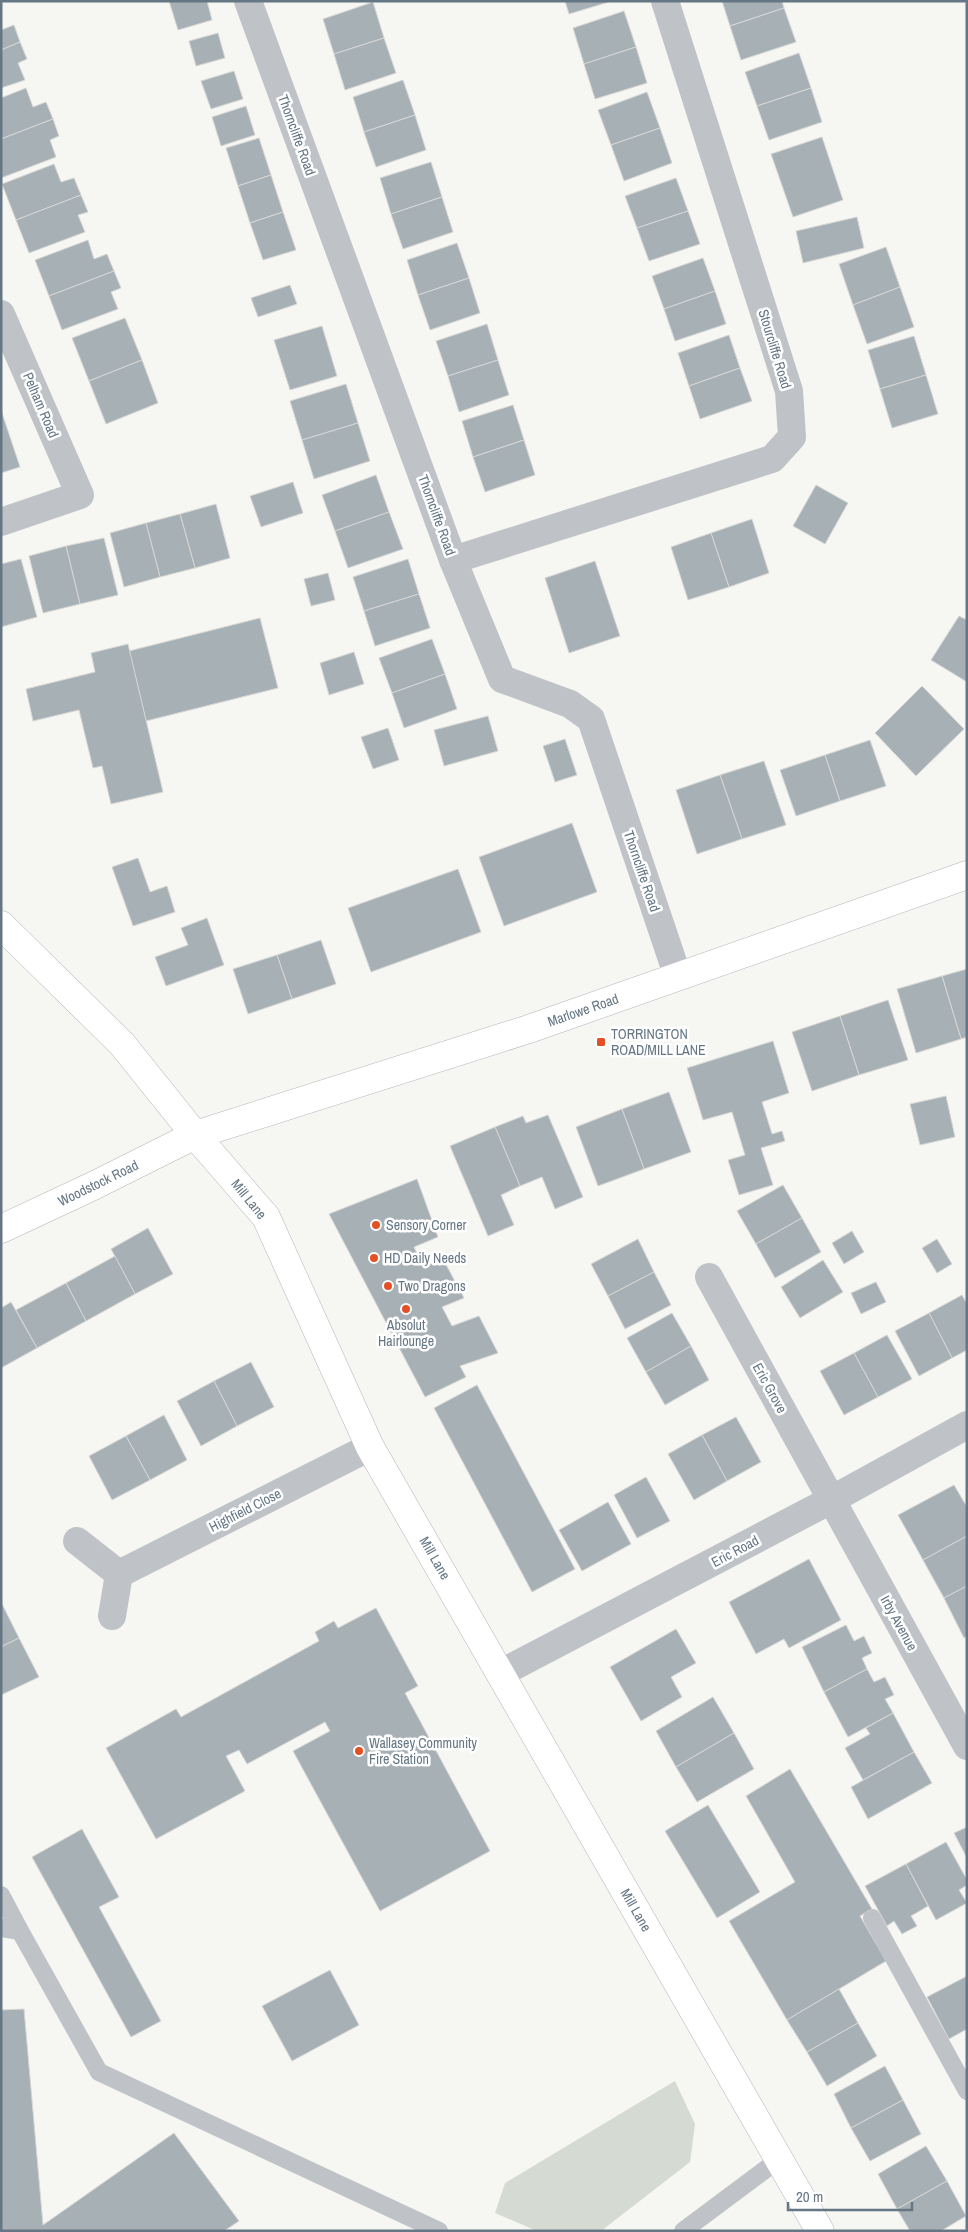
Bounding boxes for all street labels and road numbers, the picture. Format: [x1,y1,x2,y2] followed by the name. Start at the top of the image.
[274,92,320,178] street label: Thorncliffe Road
[754,307,796,391] street label: Stourcliffe Road
[19,369,63,441] street label: Pelham Road
[414,472,460,558] street label: Thorncliffe Road
[620,828,664,914] street label: Thorncliffe Road
[545,989,621,1031] street label: Marlowe Road
[55,1156,141,1210] street label: Woodstock Road
[227,1175,271,1223] street label: Mill Lane
[749,1360,791,1416] street label: Eric Grove
[206,1484,284,1536] street label: Highfield Close
[708,1531,762,1571] street label: Eric Road
[416,1533,454,1583] street label: Mill Lane
[876,1592,922,1654] street label: Irby Avenue
[617,1885,655,1935] street label: Mill Lane

